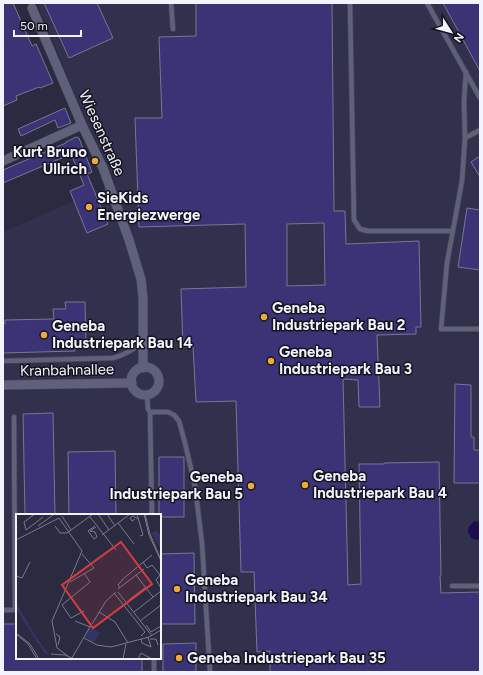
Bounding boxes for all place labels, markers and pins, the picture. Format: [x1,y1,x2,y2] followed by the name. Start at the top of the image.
[13,143,87,178] place label: Kurt Bruno Ullrich
[90,156,100,166] marker: Kurt Bruno Ullrich
[97,189,201,224] place label: SieKids Energiezwerge
[84,202,94,212] marker: SieKids Energiezwerge
[272,299,406,334] place label: Geneba Industriepark Bau 2
[259,312,269,322] marker: Geneba Industriepark Bau 2
[52,317,193,352] place label: Geneba Industriepark Bau 14
[39,330,49,340] marker: Geneba Industriepark Bau 14
[279,343,412,378] place label: Geneba Industriepark Bau 3
[266,356,276,366] marker: Geneba Industriepark Bau 3
[313,467,448,502] place label: Geneba Industriepark Bau 4
[109,468,243,503] place label: Geneba Industriepark Bau 5
[300,480,310,490] marker: Geneba Industriepark Bau 4
[246,481,256,491] marker: Geneba Industriepark Bau 5
[185,571,328,606] place label: Geneba Industriepark Bau 34
[172,584,182,594] marker: Geneba Industriepark Bau 34
[187,649,386,667] place label: Geneba Industriepark Bau 35
[174,653,184,663] marker: Geneba Industriepark Bau 35

